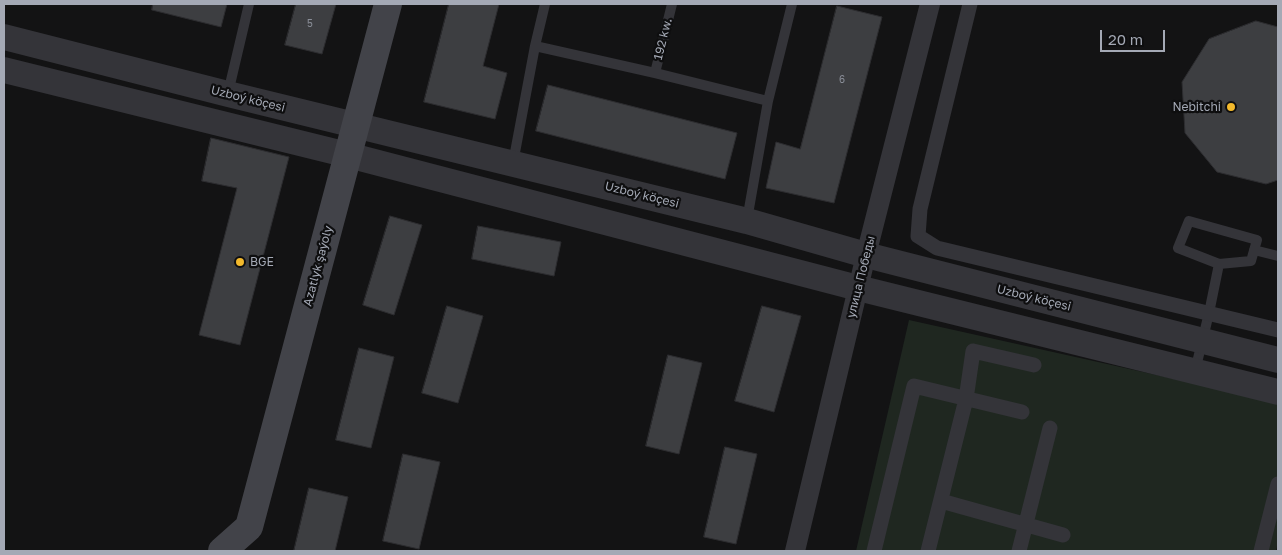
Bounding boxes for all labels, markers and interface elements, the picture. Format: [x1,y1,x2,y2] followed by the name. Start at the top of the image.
[651,17,675,61] street label: 192 kw.
[307,18,313,30] house number: 5
[1102,20,1167,52] scale bar
[1108,30,1143,48] text: 20 m
[839,74,845,86] house number: 6
[210,83,286,115] street label: Uzboý köçesi
[1172,100,1221,114] place label: Nebitchi
[1225,101,1237,113] marker: Nebitchi
[604,179,680,211] street label: Uzboý köçesi
[300,224,336,308] street label: Azatlyk şaýoly
[844,234,878,320] street label: улица Победы
[250,255,274,269] place label: BGE
[234,256,246,268] marker: BGE
[996,282,1072,314] street label: Uzboý köçesi

